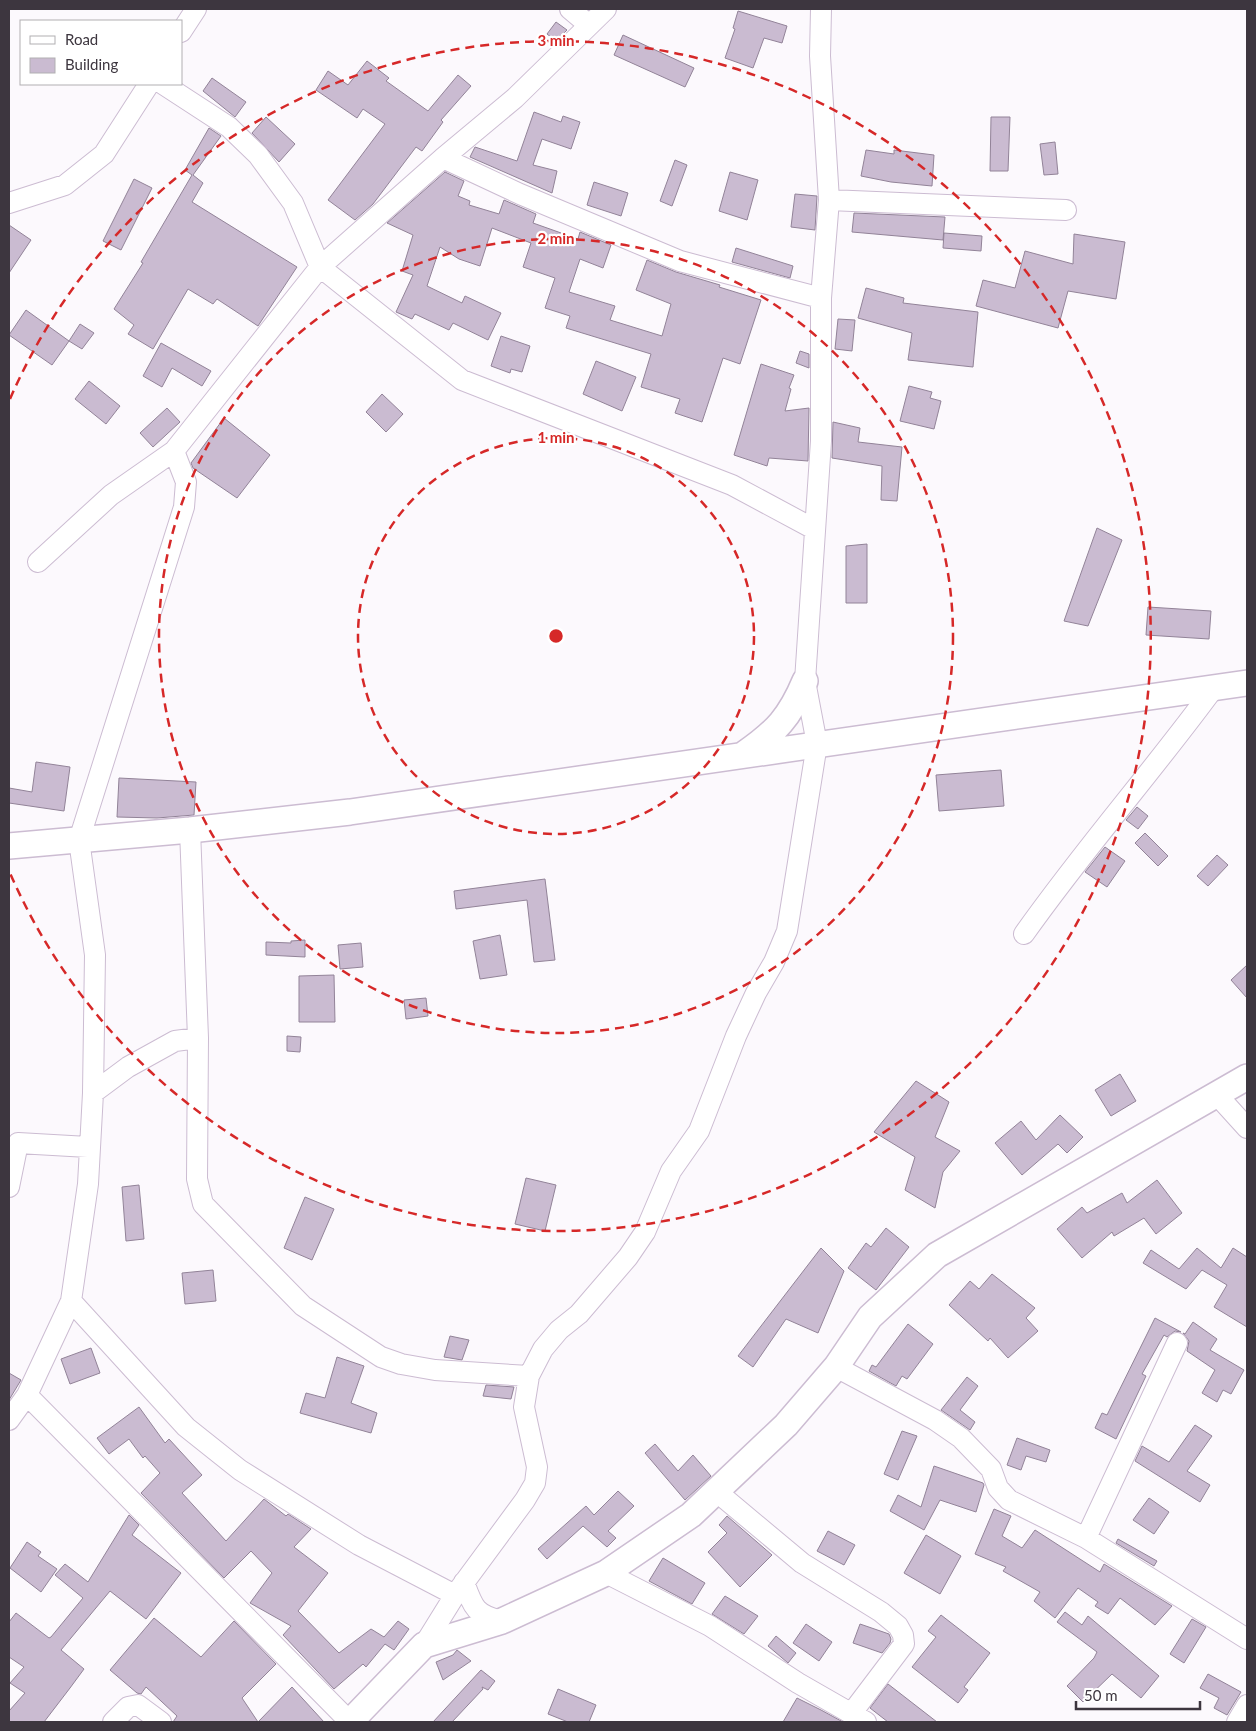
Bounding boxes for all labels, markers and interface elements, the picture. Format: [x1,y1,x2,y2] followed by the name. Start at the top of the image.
[20,20,182,85] legend
[65,30,98,48] text: Road
[537,31,575,49] text: 3 min
[65,55,118,73] text: Building
[537,229,575,247] text: 2 min
[537,428,575,446] text: 1 min
[547,627,565,645] centre of rings
[1076,1678,1200,1710] scale bar
[1084,1686,1118,1704] text: 50 m

